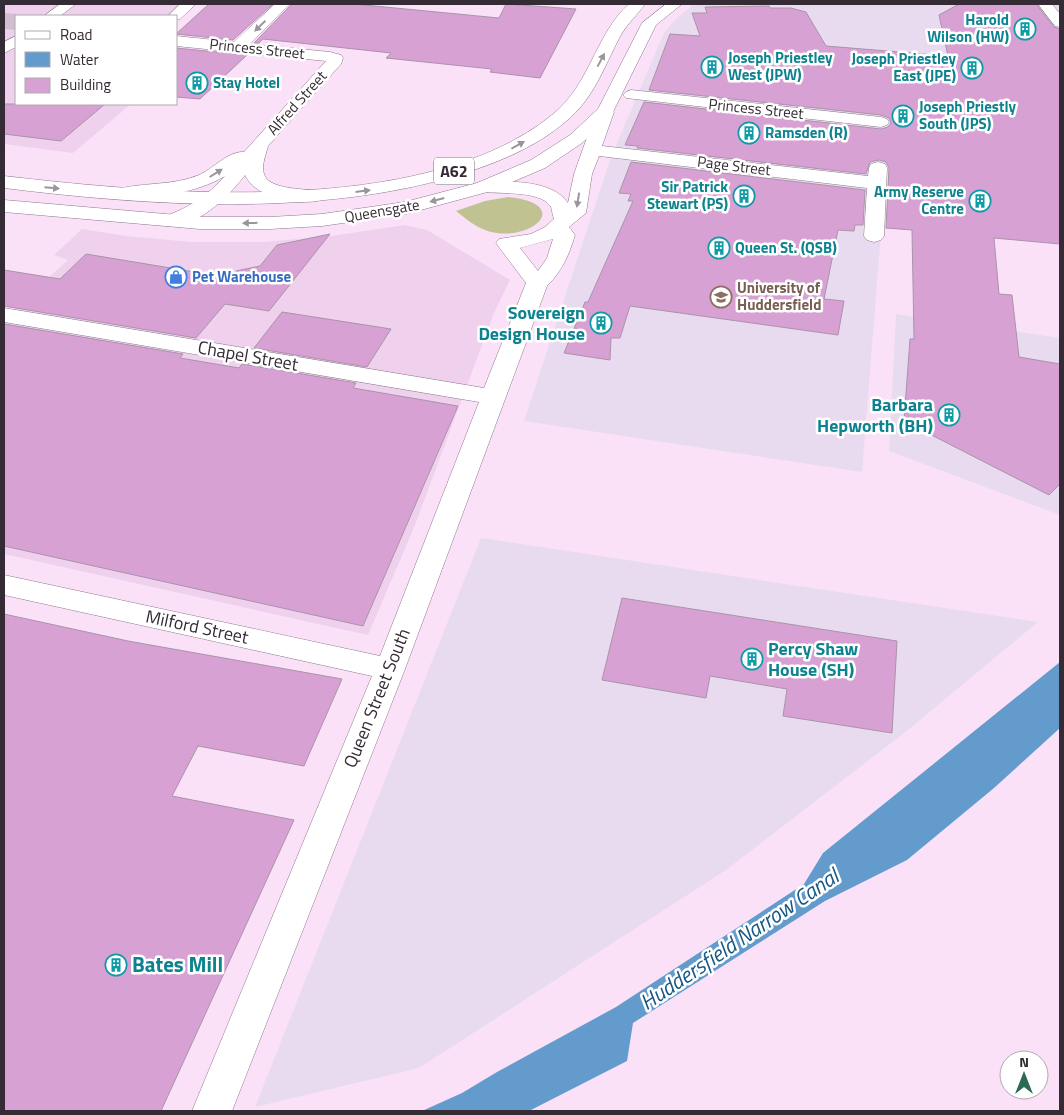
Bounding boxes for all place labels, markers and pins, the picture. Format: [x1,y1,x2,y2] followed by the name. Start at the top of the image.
[927,8,1009,48] place label: Harold Wilson (HW)
[1013,17,1037,41] building icon: Harold Wilson (HW)
[728,46,833,86] place label: Joseph Priestley West (JPW)
[852,47,956,87] place label: Joseph Priestley East (JPE)
[700,55,724,79] building icon: Joseph Priestley West (JPW)
[960,56,984,80] building icon: Joseph Priestley East (JPE)
[185,71,209,95] building icon: Stay Hotel
[213,71,280,94] place label: Stay Hotel
[919,95,1016,135] place label: Joseph Priestly South (JPS)
[891,104,915,128] building icon: Joseph Priestly South (JPS)
[737,121,761,145] building icon: Ramsden (R)
[765,121,848,144] place label: Ramsden (R)
[647,175,728,215] place label: Sir Patrick Stewart (PS)
[874,180,964,220] place label: Army Reserve Centre
[732,184,756,208] building icon: Sir Patrick Stewart (PS)
[968,189,992,213] building icon: Army Reserve Centre
[707,236,731,260] building icon: Queen St. (QSB)
[735,236,837,259] place label: Queen St. (QSB)
[164,265,188,289] shop icon: Pet Warehouse
[192,265,292,288] place label: Pet Warehouse
[737,276,821,316] place label: University of Huddersfield
[709,285,733,309] school or university icon: University of Huddersfield
[478,299,585,347] place label: Sovereign Design House
[589,311,613,335] building icon: Sovereign Design House
[817,391,933,439] place label: Barbara Hepworth (BH)
[937,403,961,427] building icon: Barbara Hepworth (BH)
[768,635,858,683] place label: Percy Shaw House (SH)
[740,647,764,671] building icon: Percy Shaw House (SH)
[132,948,223,980] place label: Bates Mill
[104,953,128,977] building icon: Bates Mill

